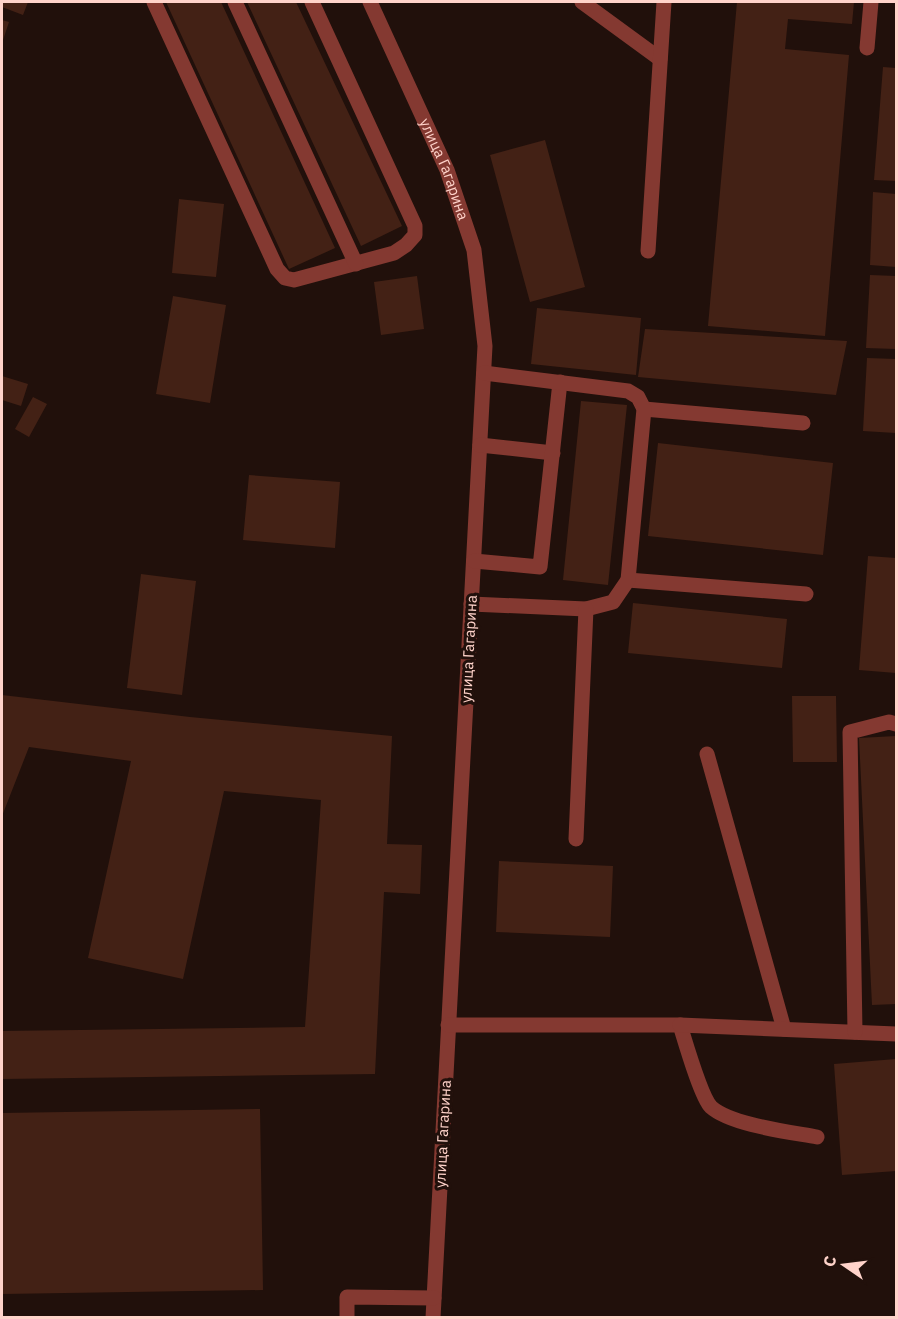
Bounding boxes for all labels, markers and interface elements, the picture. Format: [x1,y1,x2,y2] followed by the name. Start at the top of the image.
[416,115,473,222] street label: улица Гагарина
[456,595,481,703] street label: улица Гагарина
[430,1080,455,1188] street label: улица Гагарина
[814,1235,874,1295] north arrow
[818,1254,840,1269] text: С

